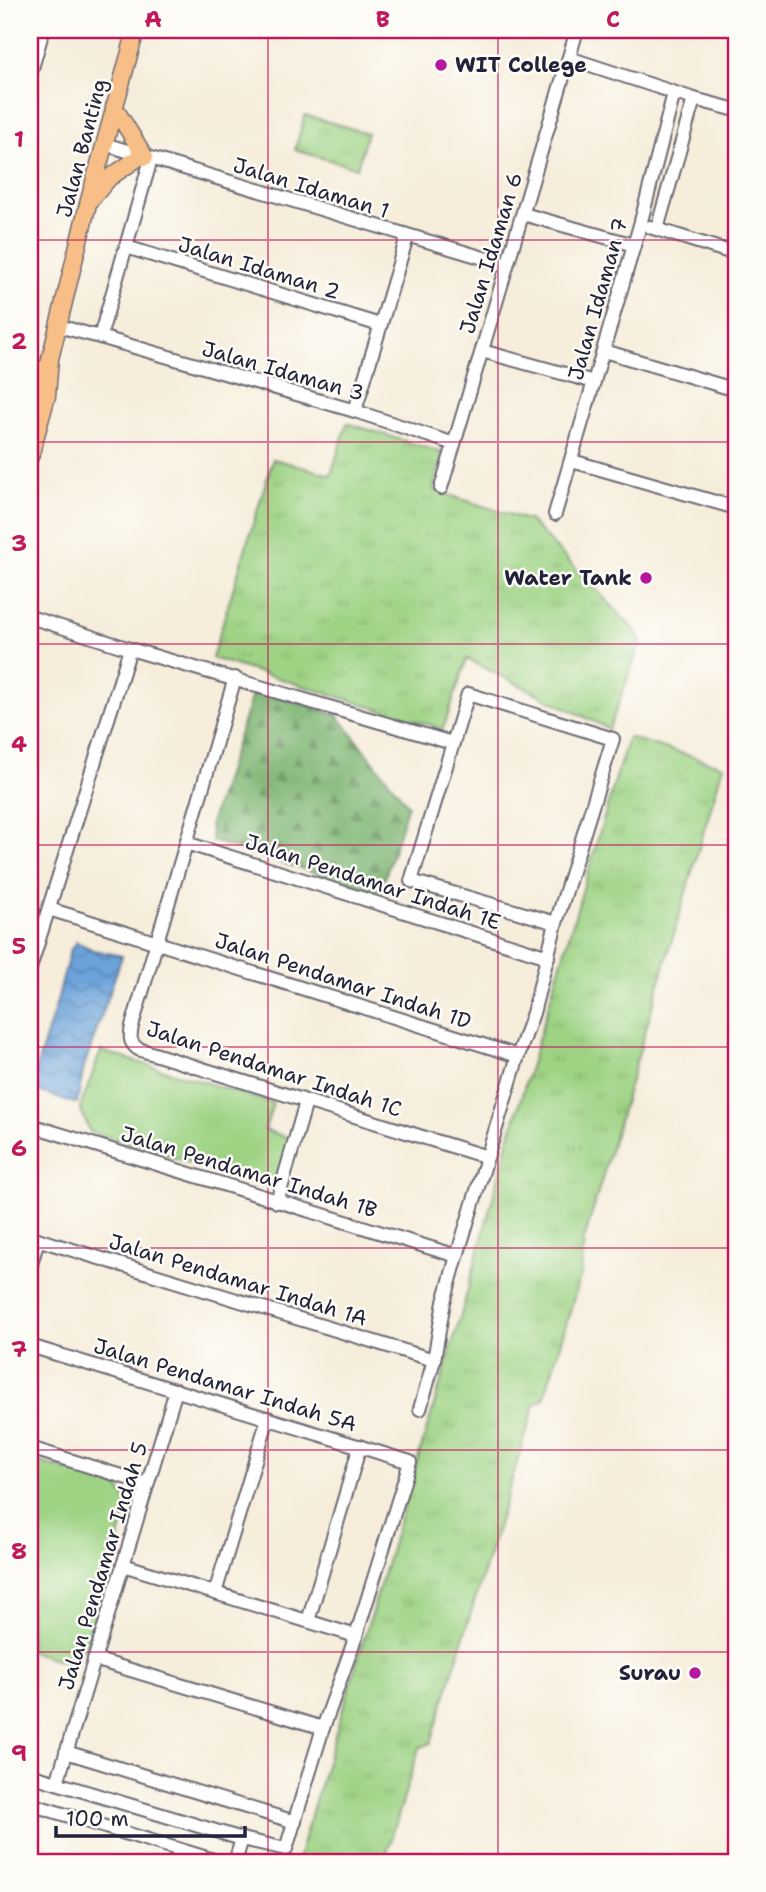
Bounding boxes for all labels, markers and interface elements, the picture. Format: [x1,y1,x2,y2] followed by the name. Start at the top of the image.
[144,4,162,34] text: A
[376,4,390,34] text: B
[606,4,620,34] text: C
[455,51,587,79] place label: WIT College
[433,57,449,73] marker: WIT College
[50,76,114,220] street label: Jalan Banting
[14,124,24,154] text: 1
[230,151,392,225] street label: Jalan Idaman 1
[453,169,529,337] street label: Jalan Idaman 6
[561,215,635,383] street label: Jalan Idaman 7
[175,230,343,306] street label: Jalan Idaman 2
[11,326,27,356] text: 2
[199,334,367,408] street label: Jalan Idaman 3
[11,528,27,558] text: 3
[504,564,632,592] place label: Water Tank
[638,570,654,586] marker: Water Tank
[11,729,27,759] text: 4
[242,827,504,937] street label: Jalan Pendamar Indah 1E
[211,926,475,1036] street label: Jalan Pendamar Indah 1D
[12,931,26,961] text: 5
[143,1014,405,1124] street label: Jalan Pendamar Indah 1C
[118,1120,380,1224] street label: Jalan Pendamar Indah 1B
[11,1133,27,1163] text: 6
[105,1227,371,1333] street label: Jalan Pendamar Indah 1A
[90,1332,360,1438] street label: Jalan Pendamar Indah 5A
[11,1334,27,1364] text: 7
[52,1438,154,1694] street label: Jalan Pendamar Indah 5
[11,1536,27,1566] text: 8
[619,1659,681,1687] place label: Surau
[687,1665,703,1681] marker: Surau
[11,1738,27,1768] text: 9
[56,1794,245,1838] scale bar
[66,1805,129,1833] text: 100 m

